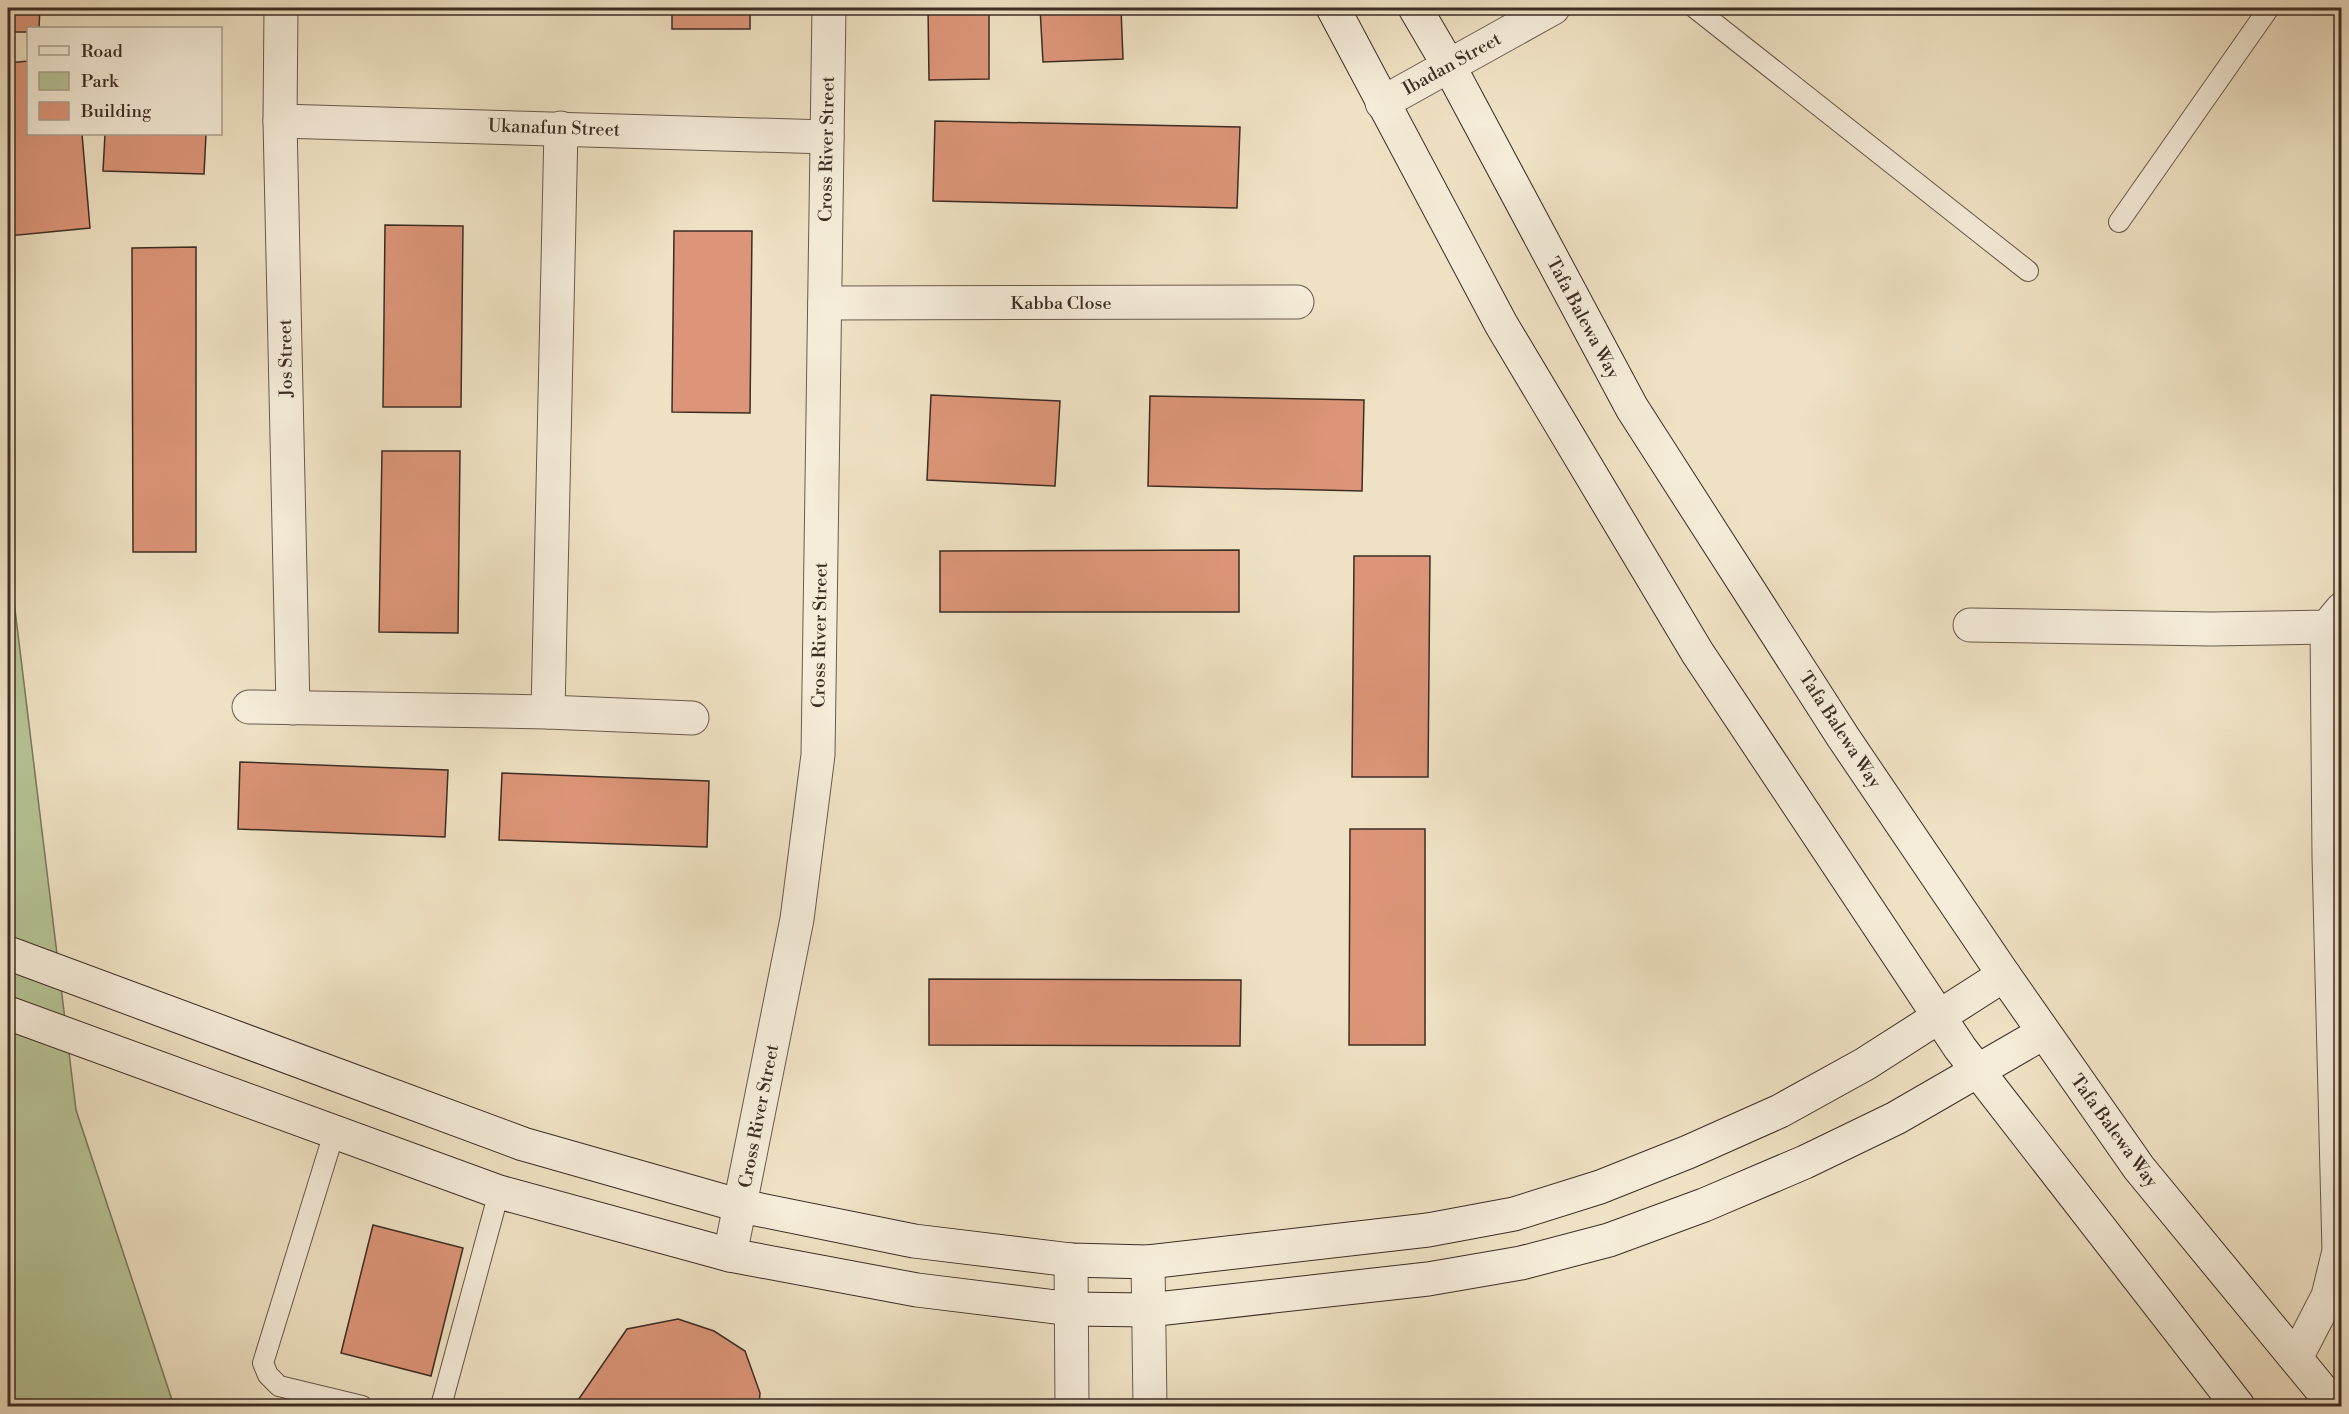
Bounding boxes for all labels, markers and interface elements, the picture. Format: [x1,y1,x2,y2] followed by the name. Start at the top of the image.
[27,27,222,135] legend
[1399,27,1506,100] street label: Ibadan Street
[81,40,124,63] text: Road
[81,70,120,93] text: Park
[814,75,840,222] street label: Cross River Street
[80,100,152,123] text: Building
[487,114,621,142] street label: Ukanafun Street
[1541,253,1625,383] street label: Tafa Balewa Way
[1010,292,1112,315] street label: Kabba Close
[274,318,298,398] street label: Jos Street
[807,561,833,708] street label: Cross River Street
[1794,667,1886,793] street label: Tafa Balewa Way
[734,1042,784,1190] street label: Cross River Street
[2065,1070,2163,1192] street label: Tafa Balewa Way

